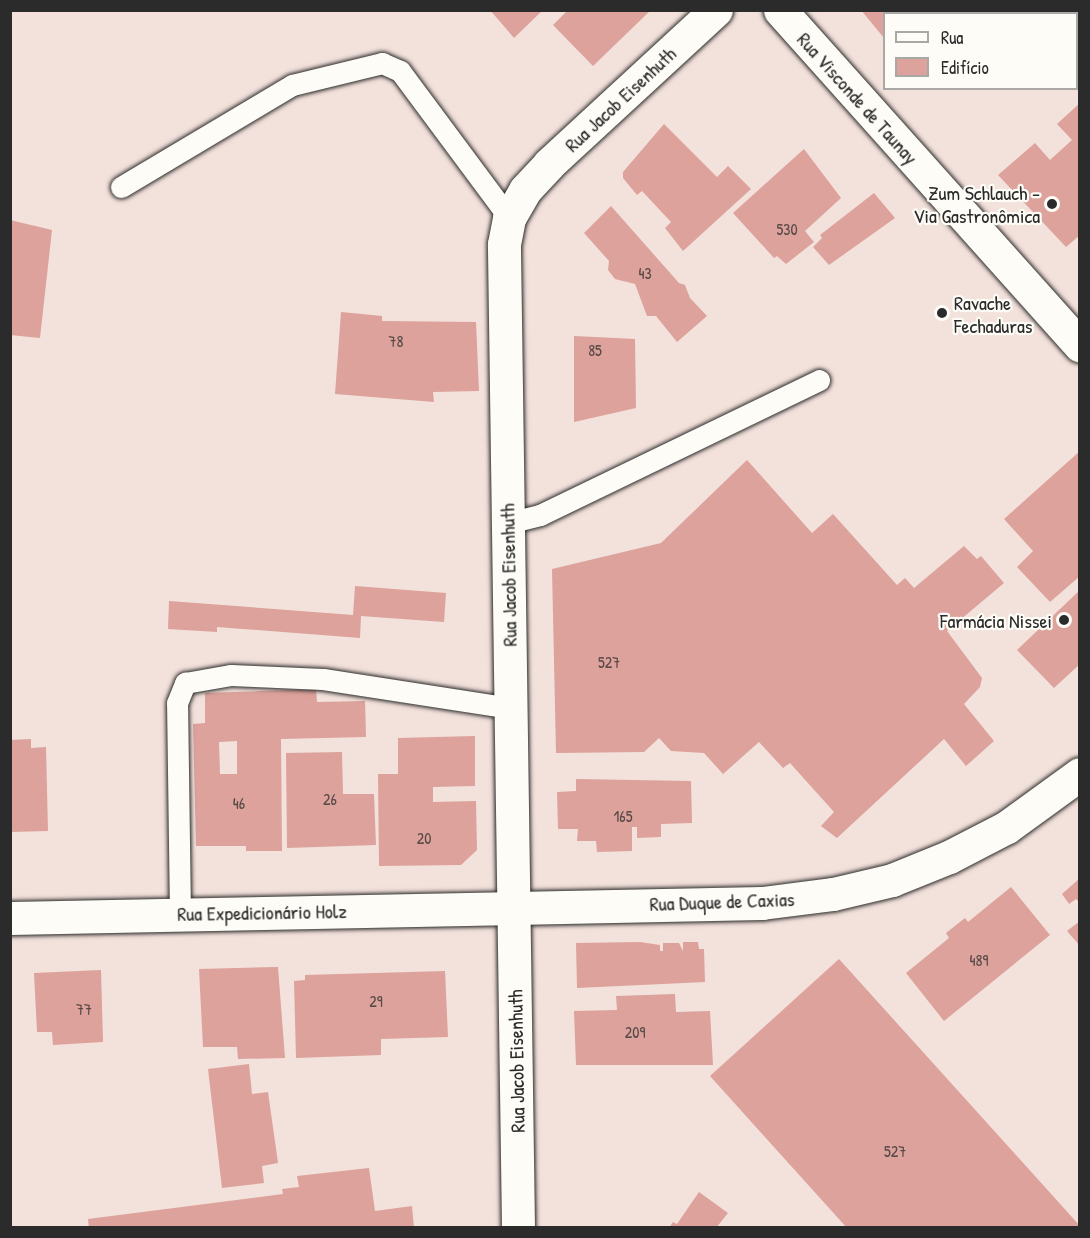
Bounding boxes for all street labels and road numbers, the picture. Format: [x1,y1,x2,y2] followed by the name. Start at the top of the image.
[793,27,923,169] street label: Rua Visconde de Taunay
[559,41,681,157] street label: Rua Jacob Eisenhuth
[495,503,521,647] street label: Rua Jacob Eisenhuth
[649,886,795,916] street label: Rua Duque de Caxias
[177,899,347,925] street label: Rua Expedicionário Holz
[503,989,529,1133] street label: Rua Jacob Eisenhuth

